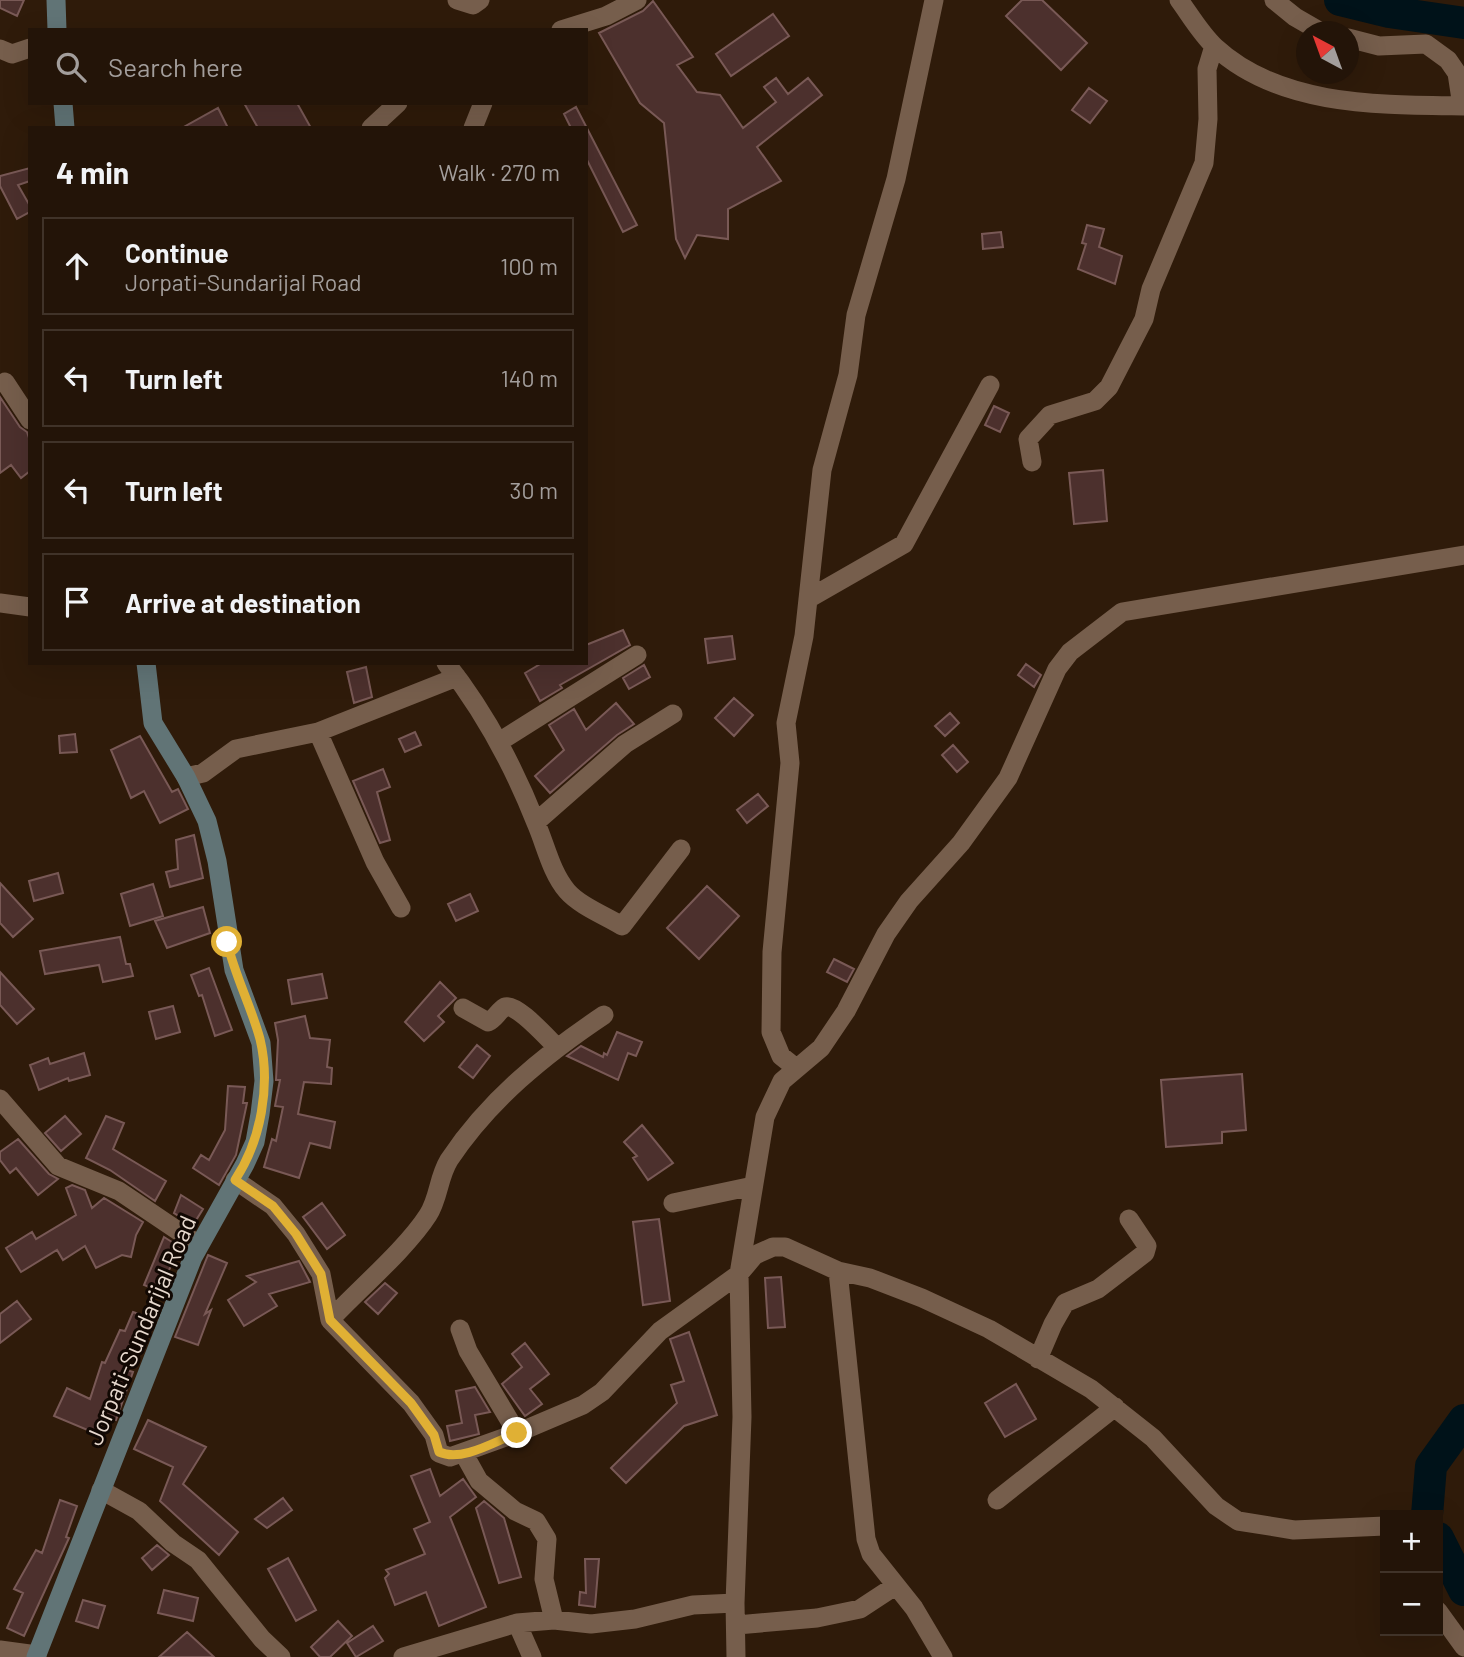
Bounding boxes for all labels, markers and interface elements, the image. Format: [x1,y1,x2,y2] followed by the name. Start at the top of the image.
[1296,21,1359,84] north arrow
[28,28,588,105] search box
[52,48,90,86] icon: search
[108,51,243,82] text: Search here
[56,154,129,190] text: 4 min
[438,158,560,186] text: Walk · 270 m
[125,237,229,268] text: Continue
[58,247,96,285] icon: ahead
[500,252,558,280] text: 100 m
[125,268,362,296] text: Jorpati-Sundarijal Road
[58,359,96,397] icon: left
[125,363,223,394] text: Turn left
[501,364,558,392] text: 140 m
[58,471,96,509] icon: left
[125,475,223,506] text: Turn left
[510,476,558,504] text: 30 m
[58,583,96,621] icon: arrive
[125,587,361,618] text: Arrive at destination
[211,926,242,957] route start
[78,1211,202,1449] street label: Jorpati-Sundarijal Road
[501,1417,532,1448] route end
[1380,1510,1443,1636] map controls
[1380,1510,1443,1573] button: +
[1380,1573,1443,1636] button: −

